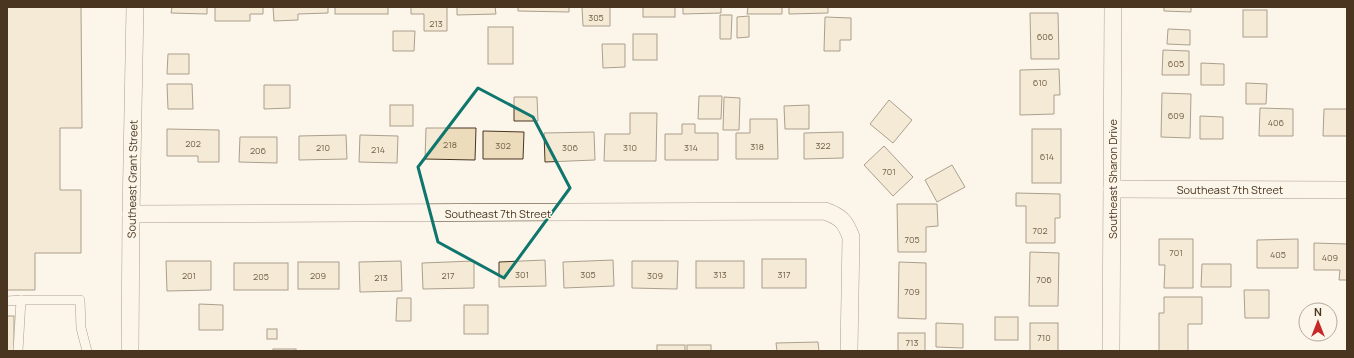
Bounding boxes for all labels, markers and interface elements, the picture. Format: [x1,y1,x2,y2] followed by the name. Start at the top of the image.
[588,11,604,24] house number: 305
[429,17,443,30] house number: 213
[1037,30,1054,43] house number: 606
[1168,57,1184,70] house number: 605
[1033,76,1047,89] house number: 610
[1168,109,1184,122] house number: 609
[1268,116,1285,129] house number: 406
[1105,119,1120,239] street label: Southeast Sharon Drive
[123,120,141,238] street label: Southeast Grant Street
[185,137,201,150] house number: 202
[443,138,457,151] house number: 218
[495,139,511,152] house number: 302
[815,139,831,152] house number: 322
[750,140,764,153] house number: 318
[316,141,330,154] house number: 210
[562,141,578,154] house number: 306
[623,141,637,154] house number: 310
[684,141,698,154] house number: 314
[371,143,385,156] house number: 214
[250,144,267,157] house number: 206
[1040,150,1054,163] house number: 614
[882,165,896,178] house number: 701
[1177,182,1283,197] street label: Southeast 7th Street
[445,206,551,221] street label: Southeast 7th Street
[1032,224,1048,237] house number: 702
[904,233,920,246] house number: 705
[1169,246,1183,259] house number: 701
[1270,248,1286,261] house number: 405
[1322,251,1338,264] house number: 409
[515,268,529,281] house number: 301
[580,268,596,281] house number: 305
[713,268,727,281] house number: 313
[777,268,791,281] house number: 317
[182,269,196,282] house number: 201
[310,269,326,282] house number: 209
[441,269,455,282] house number: 217
[647,269,663,282] house number: 309
[253,270,269,283] house number: 205
[374,271,388,284] house number: 213
[1036,273,1052,286] house number: 706
[904,285,920,298] house number: 709
[1298,302,1338,342] north arrow
[1314,304,1322,319] text: N
[1037,331,1051,344] house number: 710
[905,336,919,349] house number: 713

